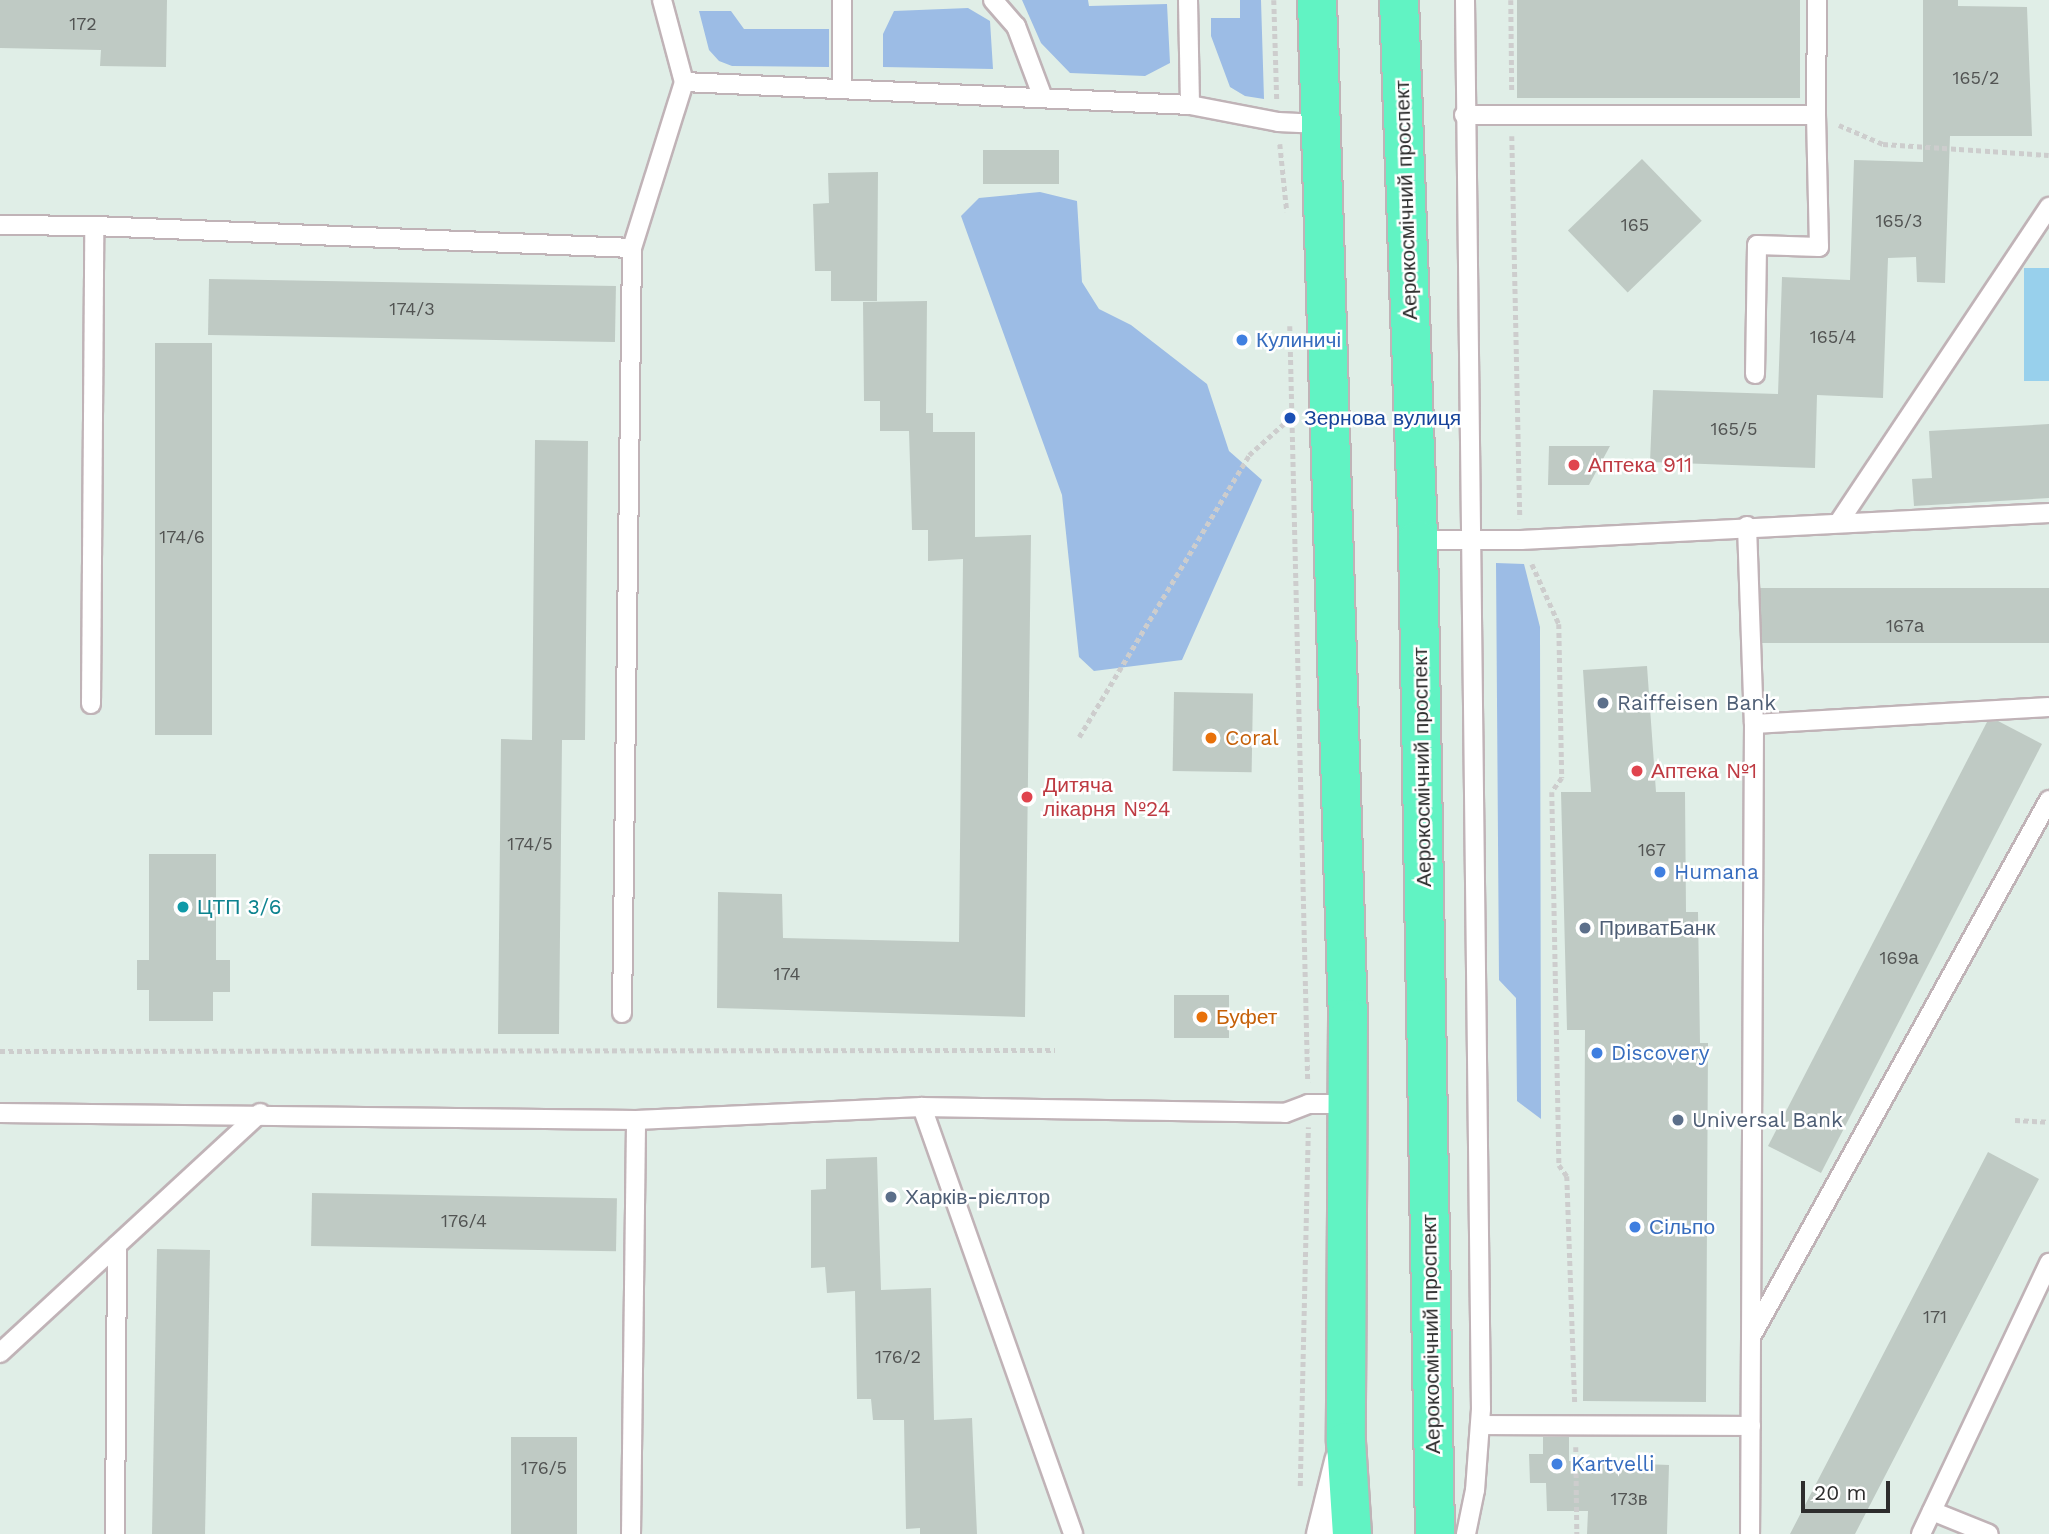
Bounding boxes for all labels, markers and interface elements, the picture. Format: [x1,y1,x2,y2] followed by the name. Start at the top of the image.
[69,13,97,35] house number: 172
[1953,67,1999,89] house number: 165/2
[1389,80,1423,320] street label: Аерокосмічний проспект
[1876,210,1922,232] house number: 165/3
[1621,214,1649,236] house number: 165
[389,298,435,320] house number: 174/3
[1810,326,1856,348] house number: 165/4
[1256,327,1341,353] place label: Кулиничі
[1234,332,1250,348] marker: Кулиничі
[1304,405,1461,431] place label: Зернова вулиця
[1282,410,1298,426] marker: Зернова вулиця
[1711,418,1757,440] house number: 165/5
[1588,452,1692,478] place label: Аптека 911
[1566,457,1582,473] marker: Аптека 911
[159,526,205,548] house number: 174/6
[1886,615,1924,637] house number: 167а
[1407,647,1437,887] street label: Аерокосмічний проспект
[1617,690,1776,716] place label: Raiffeisen Bank
[1595,695,1611,711] marker: Raiffeisen Bank
[1225,725,1279,751] place label: Coral
[1203,730,1219,746] marker: Coral
[1651,758,1757,784] place label: Аптека №1
[1629,763,1645,779] marker: Аптека №1
[1043,772,1170,822] place label: Дитяча лікарня №24
[1017,787,1037,807] marker: Дитяча лікарня №24
[507,833,553,855] house number: 174/5
[1638,839,1666,861] house number: 167
[1674,859,1759,885] place label: Humana
[1652,864,1668,880] marker: Humana
[197,894,281,920] place label: ЦТП 3/6
[175,899,191,915] marker: ЦТП 3/6
[1599,915,1716,941] place label: ПриватБанк
[1577,920,1593,936] marker: ПриватБанк
[1879,947,1919,969] house number: 169а
[774,963,800,985] house number: 174
[1216,1004,1277,1030] place label: Буфет
[1194,1009,1210,1025] marker: Буфет
[1611,1040,1709,1066] place label: Discovery
[1589,1045,1605,1061] marker: Discovery
[1692,1107,1844,1133] place label: Universal Bank
[1670,1112,1686,1128] marker: Universal Bank
[905,1184,1050,1210] place label: Харків-рієлтор
[883,1189,899,1205] marker: Харків-рієлтор
[441,1210,487,1232] house number: 176/4
[1416,1214,1446,1454] street label: Аерокосмічний проспект
[1649,1214,1715,1240] place label: Сільпо
[1627,1219,1643,1235] marker: Сільпо
[1923,1306,1947,1328] house number: 171
[875,1346,921,1368] house number: 176/2
[1571,1451,1655,1477] place label: Kartvelli
[1549,1456,1565,1472] marker: Kartvelli
[521,1457,567,1479] house number: 176/5
[1804,1468,1893,1512] scale bar
[1814,1480,1866,1505] text: 20 m
[1610,1488,1648,1510] house number: 173в

